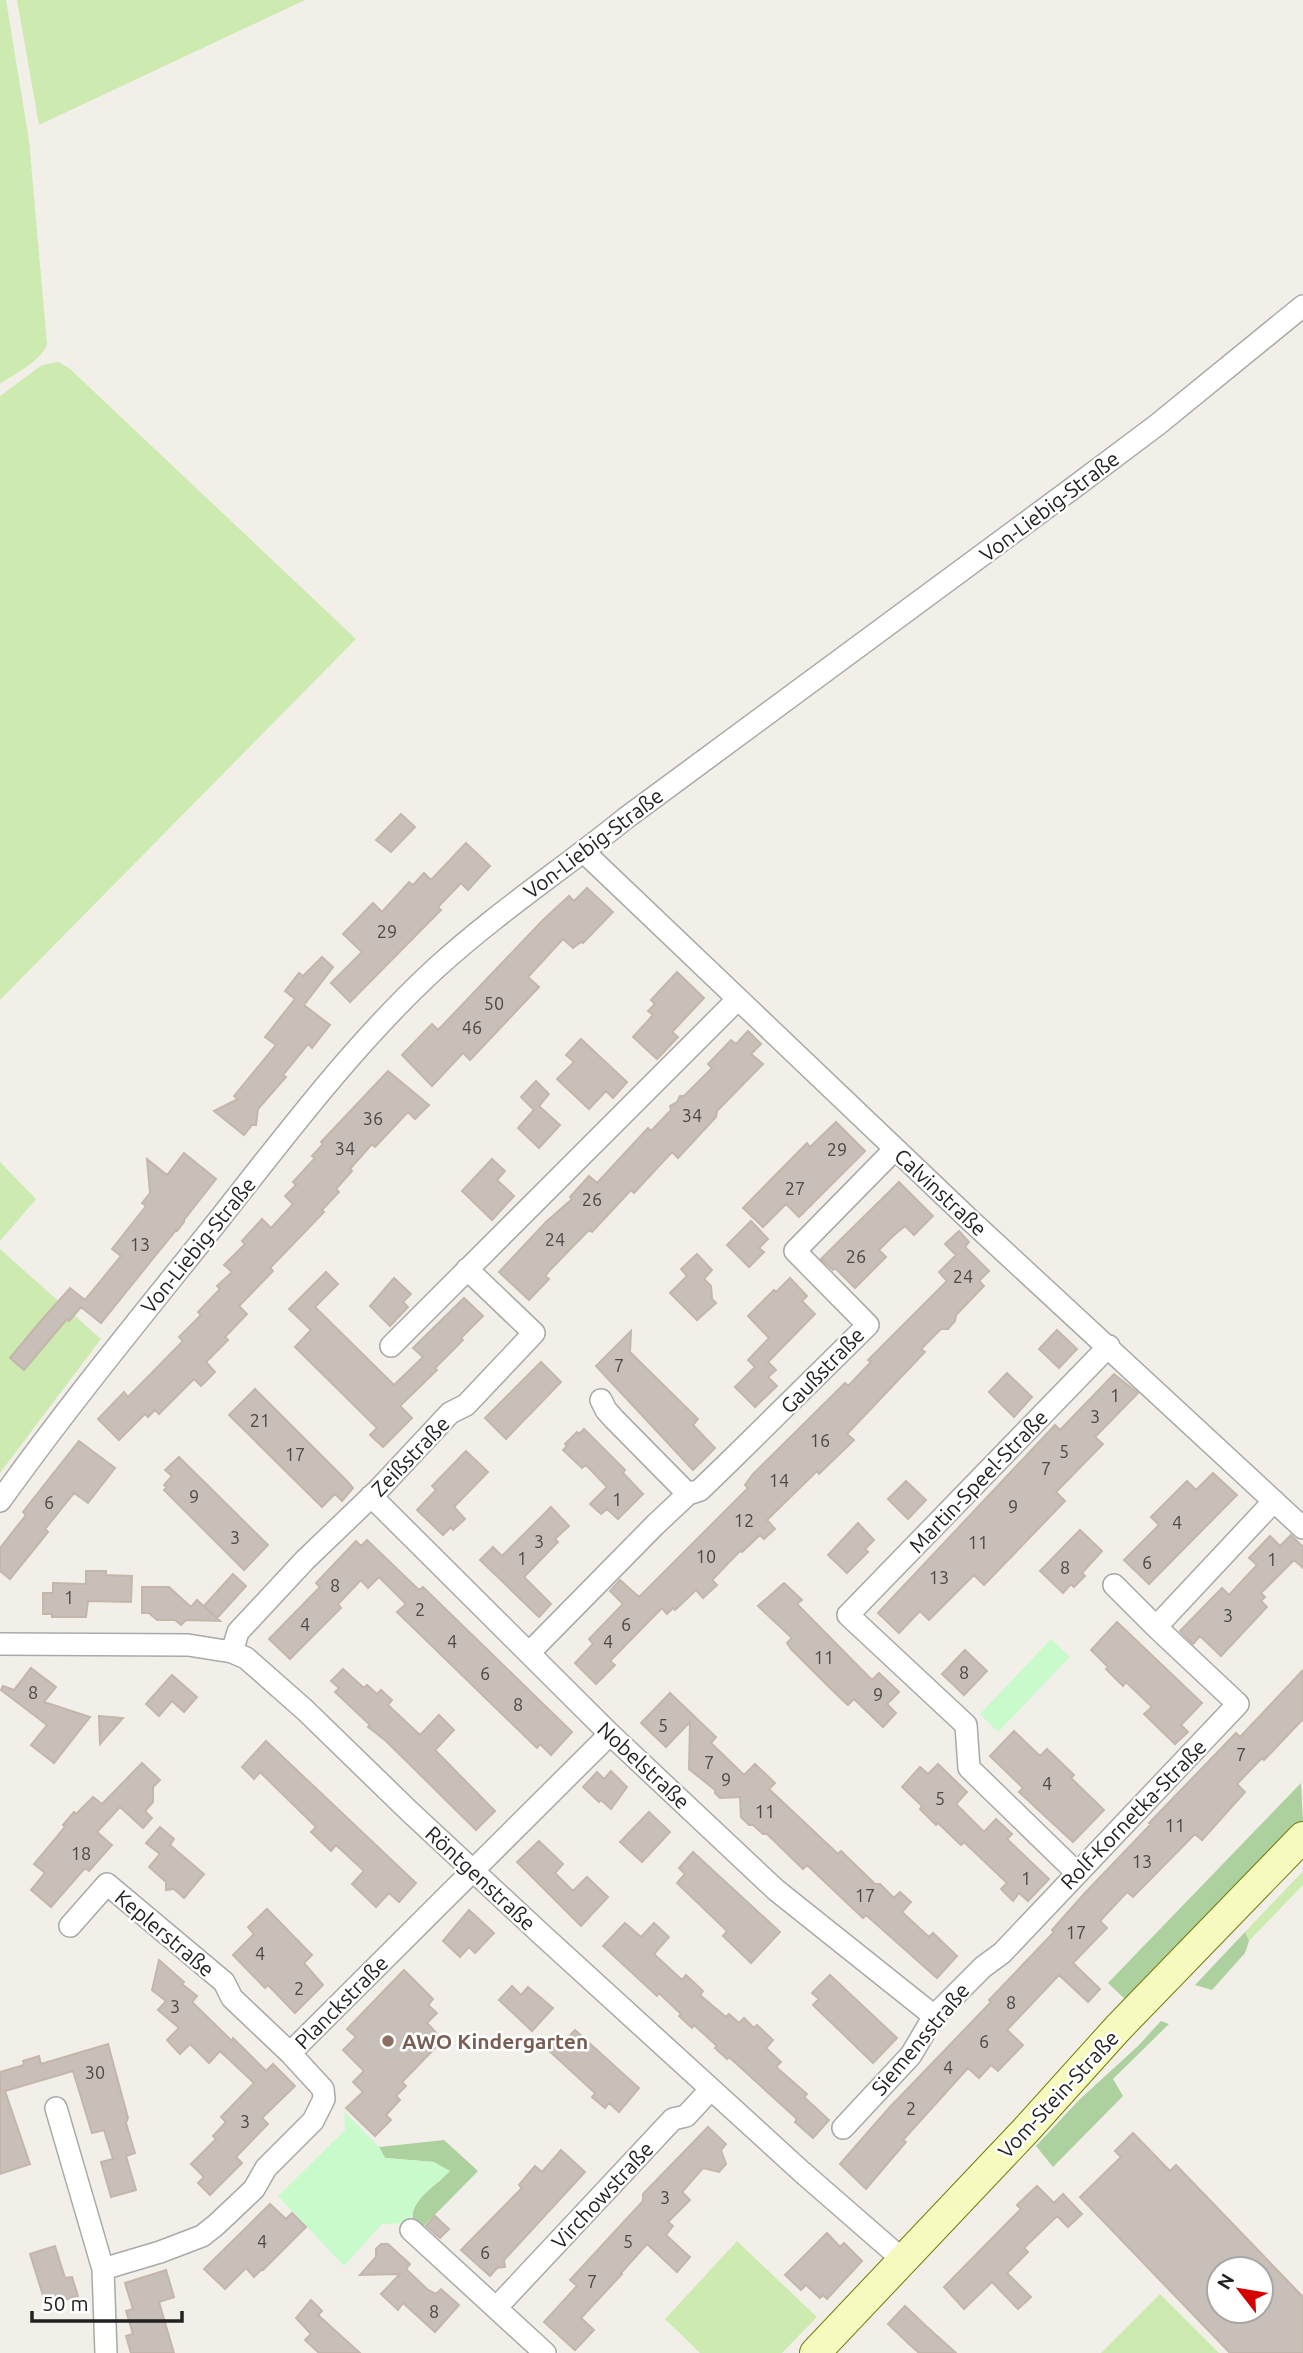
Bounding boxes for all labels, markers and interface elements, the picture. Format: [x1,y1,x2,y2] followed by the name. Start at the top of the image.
[975,446,1123,566] street label: Von-Liebig-Straße
[519,783,667,903] street label: Von-Liebig-Straße
[377,921,397,941] house number: 29
[484,993,504,1013] house number: 50
[462,1017,482,1037] house number: 46
[682,1105,702,1125] house number: 34
[363,1108,383,1128] house number: 36
[335,1138,355,1158] house number: 34
[827,1139,847,1159] house number: 29
[890,1143,992,1241] street label: Calvinstraße
[136,1172,260,1318] street label: Von-Liebig-Straße
[785,1178,805,1198] house number: 27
[582,1189,602,1209] house number: 26
[545,1229,565,1249] house number: 24
[130,1234,150,1254] house number: 13
[846,1246,866,1266] house number: 26
[953,1266,973,1286] house number: 24
[775,1322,869,1418] street label: Gaußstraße
[614,1355,624,1375] house number: 7
[1110,1385,1120,1405] house number: 1
[904,1405,1052,1557] street label: Martin-Speel-Straße
[1090,1406,1100,1426] house number: 3
[250,1410,270,1430] house number: 21
[366,1411,454,1501] street label: Zeißstraße
[810,1430,830,1450] house number: 16
[1059,1441,1069,1461] house number: 5
[285,1444,305,1464] house number: 17
[1041,1458,1051,1478] house number: 7
[769,1470,789,1490] house number: 14
[189,1486,199,1506] house number: 9
[612,1489,622,1509] house number: 1
[44,1492,54,1512] house number: 6
[1008,1496,1018,1516] house number: 9
[734,1510,754,1530] house number: 12
[1172,1512,1182,1532] house number: 4
[230,1527,240,1547] house number: 3
[534,1531,544,1551] house number: 3
[968,1532,988,1552] house number: 11
[696,1546,716,1566] house number: 10
[517,1548,527,1568] house number: 1
[1267,1549,1277,1569] house number: 1
[1142,1552,1152,1572] house number: 6
[1060,1557,1070,1577] house number: 8
[929,1567,949,1587] house number: 13
[330,1575,340,1595] house number: 8
[64,1587,74,1607] house number: 1
[415,1599,425,1619] house number: 2
[1223,1605,1233,1625] house number: 3
[300,1614,310,1634] house number: 4
[621,1614,631,1634] house number: 6
[447,1631,457,1651] house number: 4
[603,1631,613,1651] house number: 4
[814,1647,834,1667] house number: 11
[959,1662,969,1682] house number: 8
[480,1663,490,1683] house number: 6
[28,1682,38,1702] house number: 8
[873,1684,883,1704] house number: 9
[513,1694,523,1714] house number: 8
[658,1715,668,1735] house number: 5
[593,1716,695,1814] street label: Nobelstraße
[1055,1734,1211,1894] street label: Rolf-Kornetka-Straße
[1236,1744,1246,1764] house number: 7
[704,1752,714,1772] house number: 7
[721,1769,731,1789] house number: 9
[1042,1773,1052,1793] house number: 4
[935,1788,945,1808] house number: 5
[755,1801,775,1821] house number: 11
[1165,1815,1185,1835] house number: 11
[421,1821,541,1935] street label: Röntgenstraße
[71,1843,91,1863] house number: 18
[1132,1851,1152,1871] house number: 13
[1021,1868,1031,1888] house number: 1
[111,1885,219,1981] street label: Keplerstraße
[855,1885,875,1905] house number: 17
[1066,1922,1086,1942] house number: 17
[255,1943,265,1963] house number: 4
[290,1951,392,2053] street label: Planckstraße
[294,1978,304,1998] house number: 2
[866,1978,974,2100] street label: Siemensstraße
[1006,1992,1016,2012] house number: 8
[170,1996,180,2016] house number: 3
[993,2025,1123,2163] street label: Vom-Stein-Straße
[402,2029,588,2053] place label: AWO Kindergarten
[979,2031,989,2051] house number: 6
[380,2033,396,2049] marker: AWO Kindergarten
[943,2057,953,2077] house number: 4
[85,2062,105,2082] house number: 30
[906,2098,916,2118] house number: 2
[240,2111,250,2131] house number: 3
[546,2136,658,2254] street label: Virchowstraße
[660,2187,670,2207] house number: 3
[257,2231,267,2251] house number: 4
[623,2231,633,2251] house number: 5
[480,2242,490,2262] house number: 6
[1205,2255,1275,2325] north arrow
[1212,2269,1239,2293] text: N
[587,2271,597,2291] house number: 7
[32,2280,182,2324] scale bar
[42,2291,89,2315] text: 50 m
[429,2301,439,2321] house number: 8

